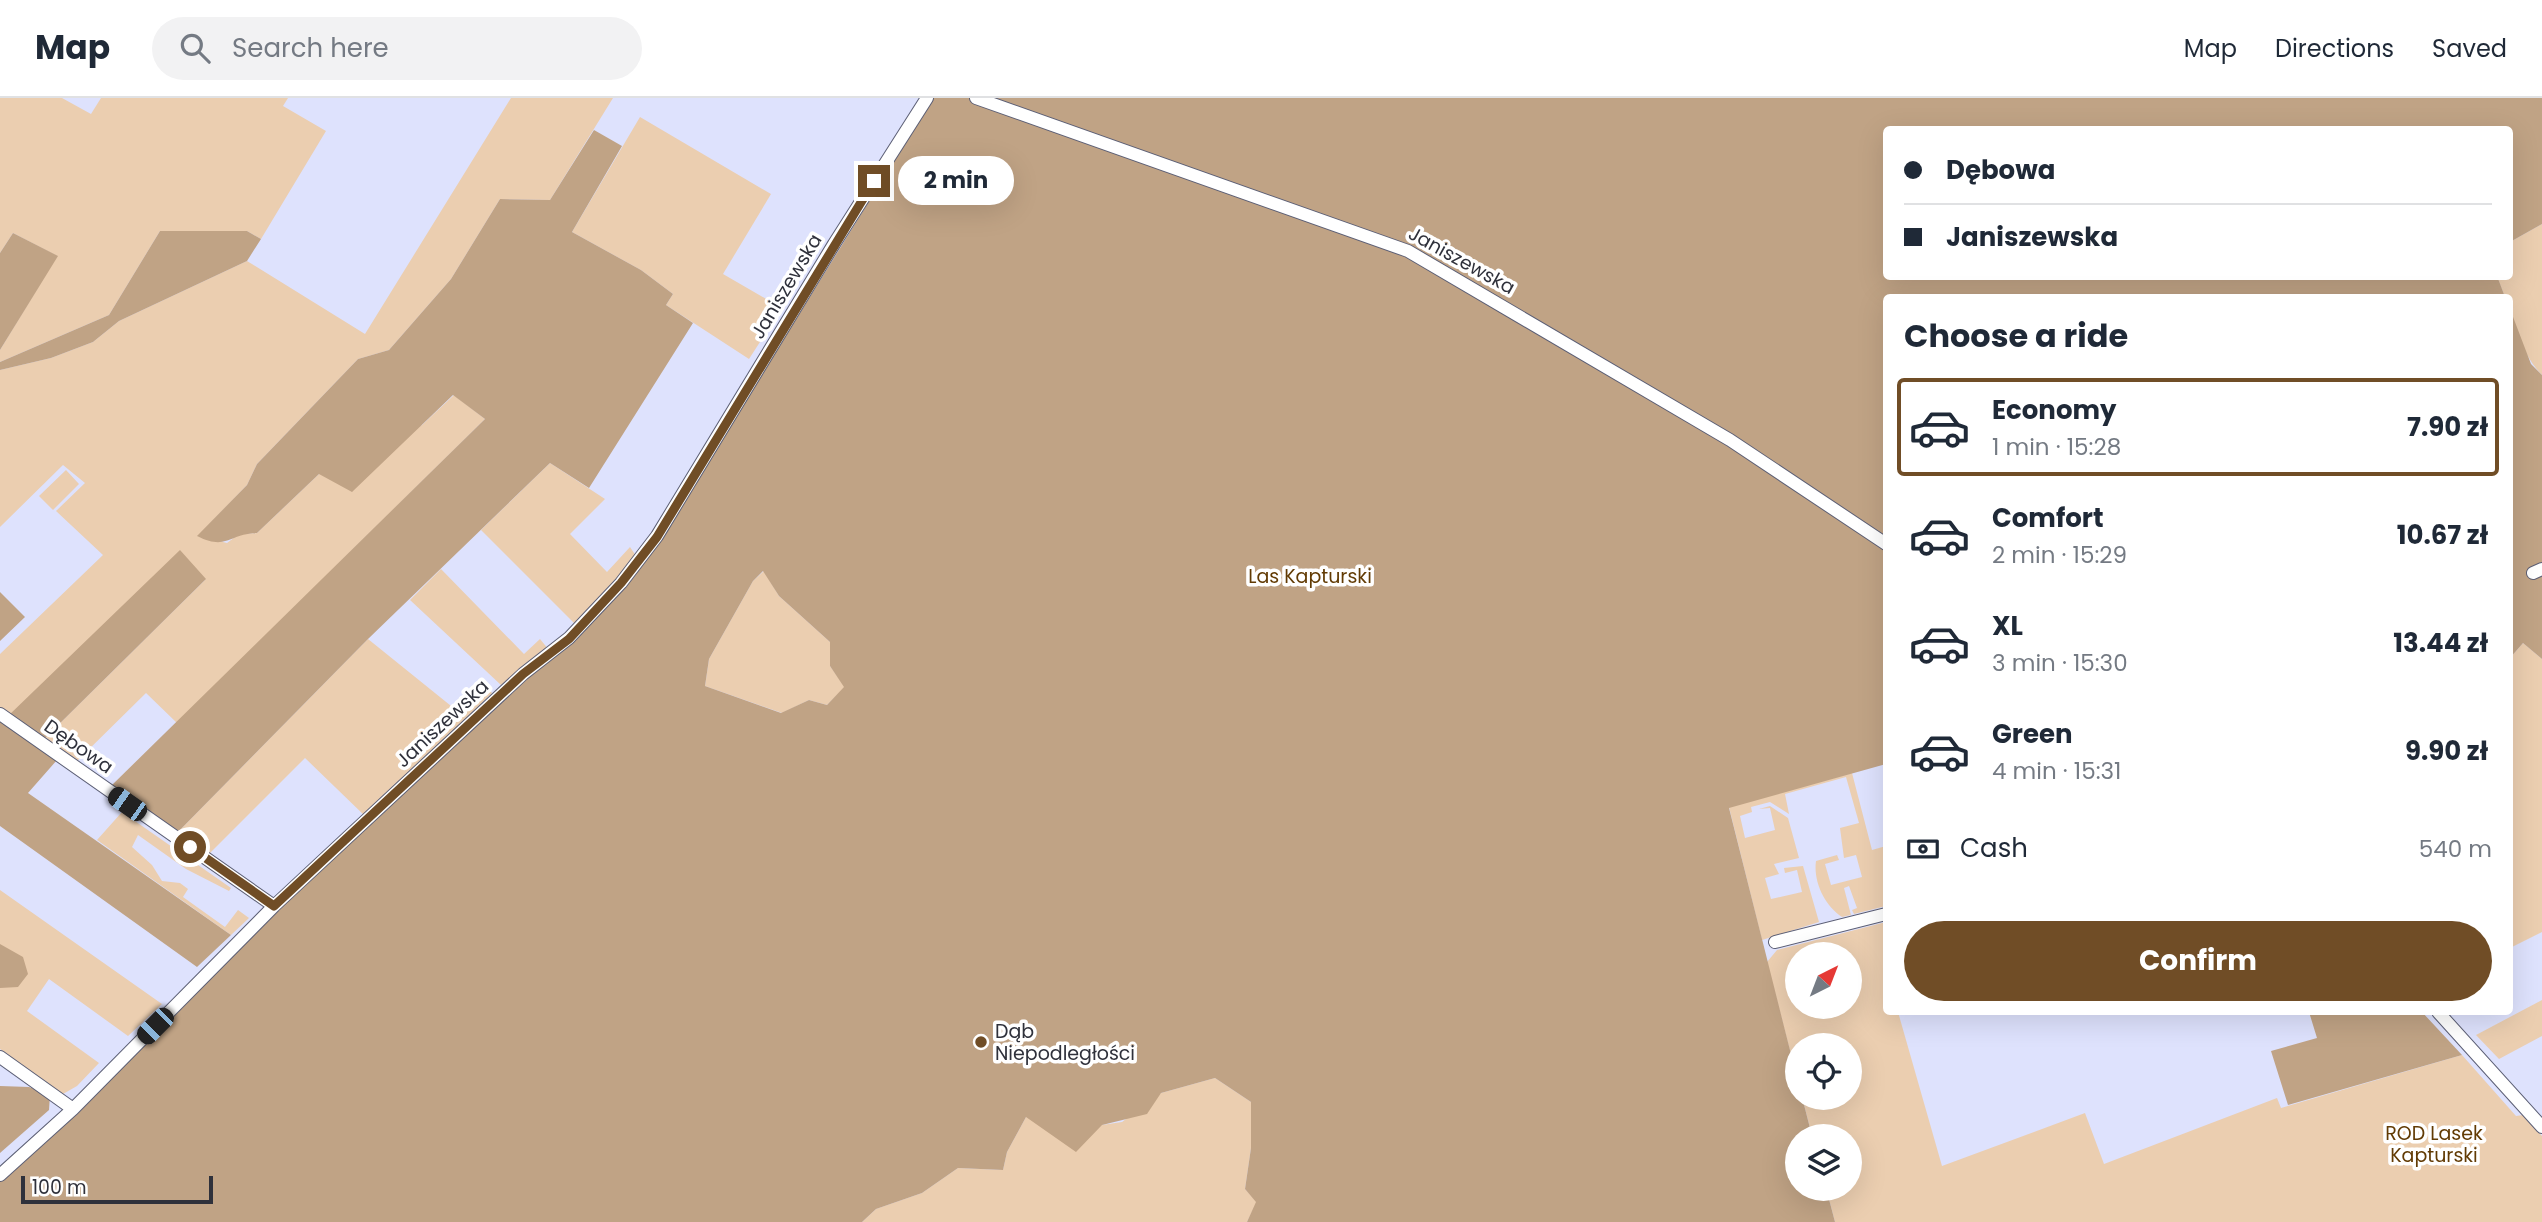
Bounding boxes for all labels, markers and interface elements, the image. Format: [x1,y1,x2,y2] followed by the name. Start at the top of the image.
[152,17,642,80] search box
[35,24,110,71] text: Map
[176,29,214,67] icon: search
[232,30,389,66] text: Search here
[2184,32,2237,65] text: Map
[2275,32,2394,65] text: Directions
[2432,32,2507,65] text: Saved
[1946,152,2055,188] text: Dębowa
[898,156,1014,206] callout: 2 min
[924,164,988,196] text: 2 min
[858,165,890,197] route end
[1946,219,2118,255] text: Janiszewska
[1404,220,1520,301] street label: Janiszewska
[744,229,828,344] street label: Janiszewska
[1904,313,2128,358] text: Choose a ride
[1992,392,2116,428] text: Economy
[1908,396,1971,459] icon: car
[2407,409,2488,445] text: 7.90 zł
[1992,431,2121,463] text: 1 min · 15:28
[1992,500,2104,536] text: Comfort
[1908,504,1971,567] icon: car
[2397,517,2488,553] text: 10.67 zł
[1992,539,2127,571] text: 2 min · 15:29
[1248,563,1372,590] park label: Las Kapturski
[1992,608,2023,644] text: XL
[1908,612,1971,675] icon: car
[2393,625,2488,661] text: 13.44 zł
[1992,647,2128,679] text: 3 min · 15:30
[390,673,495,774] street label: Janiszewska
[39,713,119,780] street label: Dębowa
[1992,716,2073,752] text: Green
[1908,720,1971,783] icon: car
[2405,733,2488,769] text: 9.90 zł
[1992,755,2121,787] text: 4 min · 15:31
[104,783,151,825] car
[1904,830,1942,868] icon: cash
[1960,830,2028,866] text: Cash
[174,831,206,863] route start
[2419,833,2492,865] text: 540 m
[1904,921,2492,1001] button: Confirm
[1785,942,1862,1018] north arrow
[1785,942,1862,1201] map controls
[133,1004,178,1048] car
[995,1018,1135,1067] place label: Dąb Niepodległości
[1785,1033,1862,1110] button: locate
[973,1034,989,1050] marker: Dąb Niepodległości
[2385,1120,2483,1169] park label: ROD Lasek Kapturski
[1785,1124,1862,1201] button: layers
[21,1173,214,1205] scale bar
[32,1174,87,1201] text: 100 m

